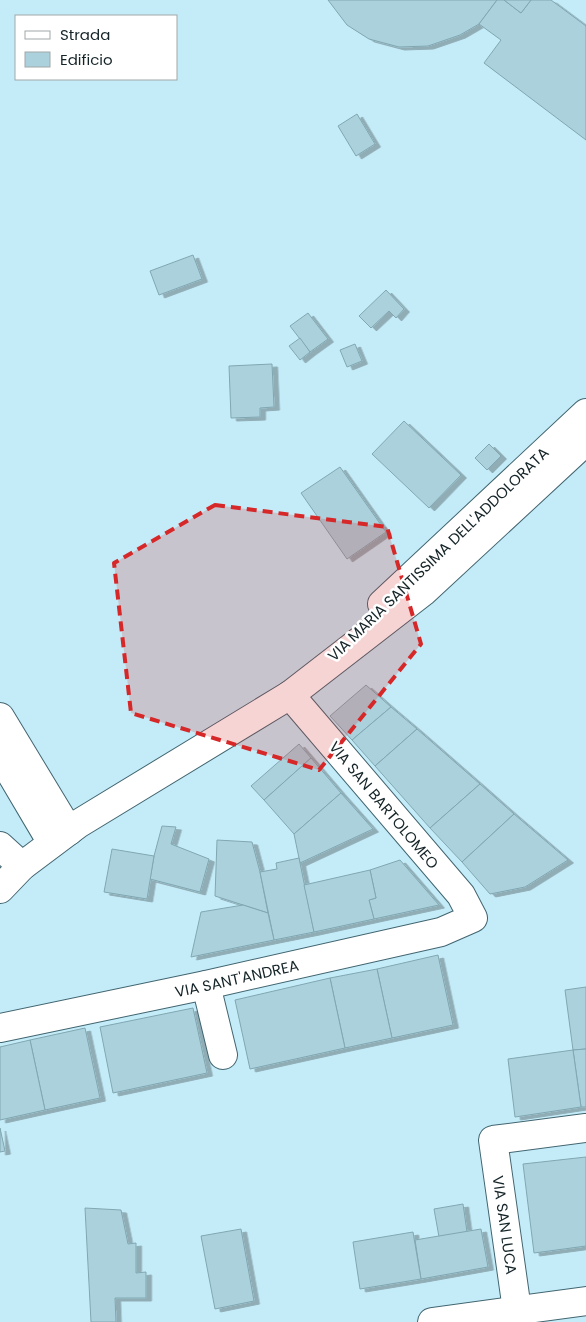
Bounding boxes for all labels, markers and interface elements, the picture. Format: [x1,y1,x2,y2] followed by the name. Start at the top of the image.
[15,15,178,80] legend
[60,24,110,45] text: Strada
[60,49,113,70] text: Edificio
[323,442,553,666] street label: VIA MARIA SANTISSIMA DELL'ADDOLORATA
[324,737,444,873] street label: VIA SAN BARTOLOMEO
[173,954,301,1002] street label: VIA SANT'ANDREA
[488,1174,522,1276] street label: VIA SAN LUCA

